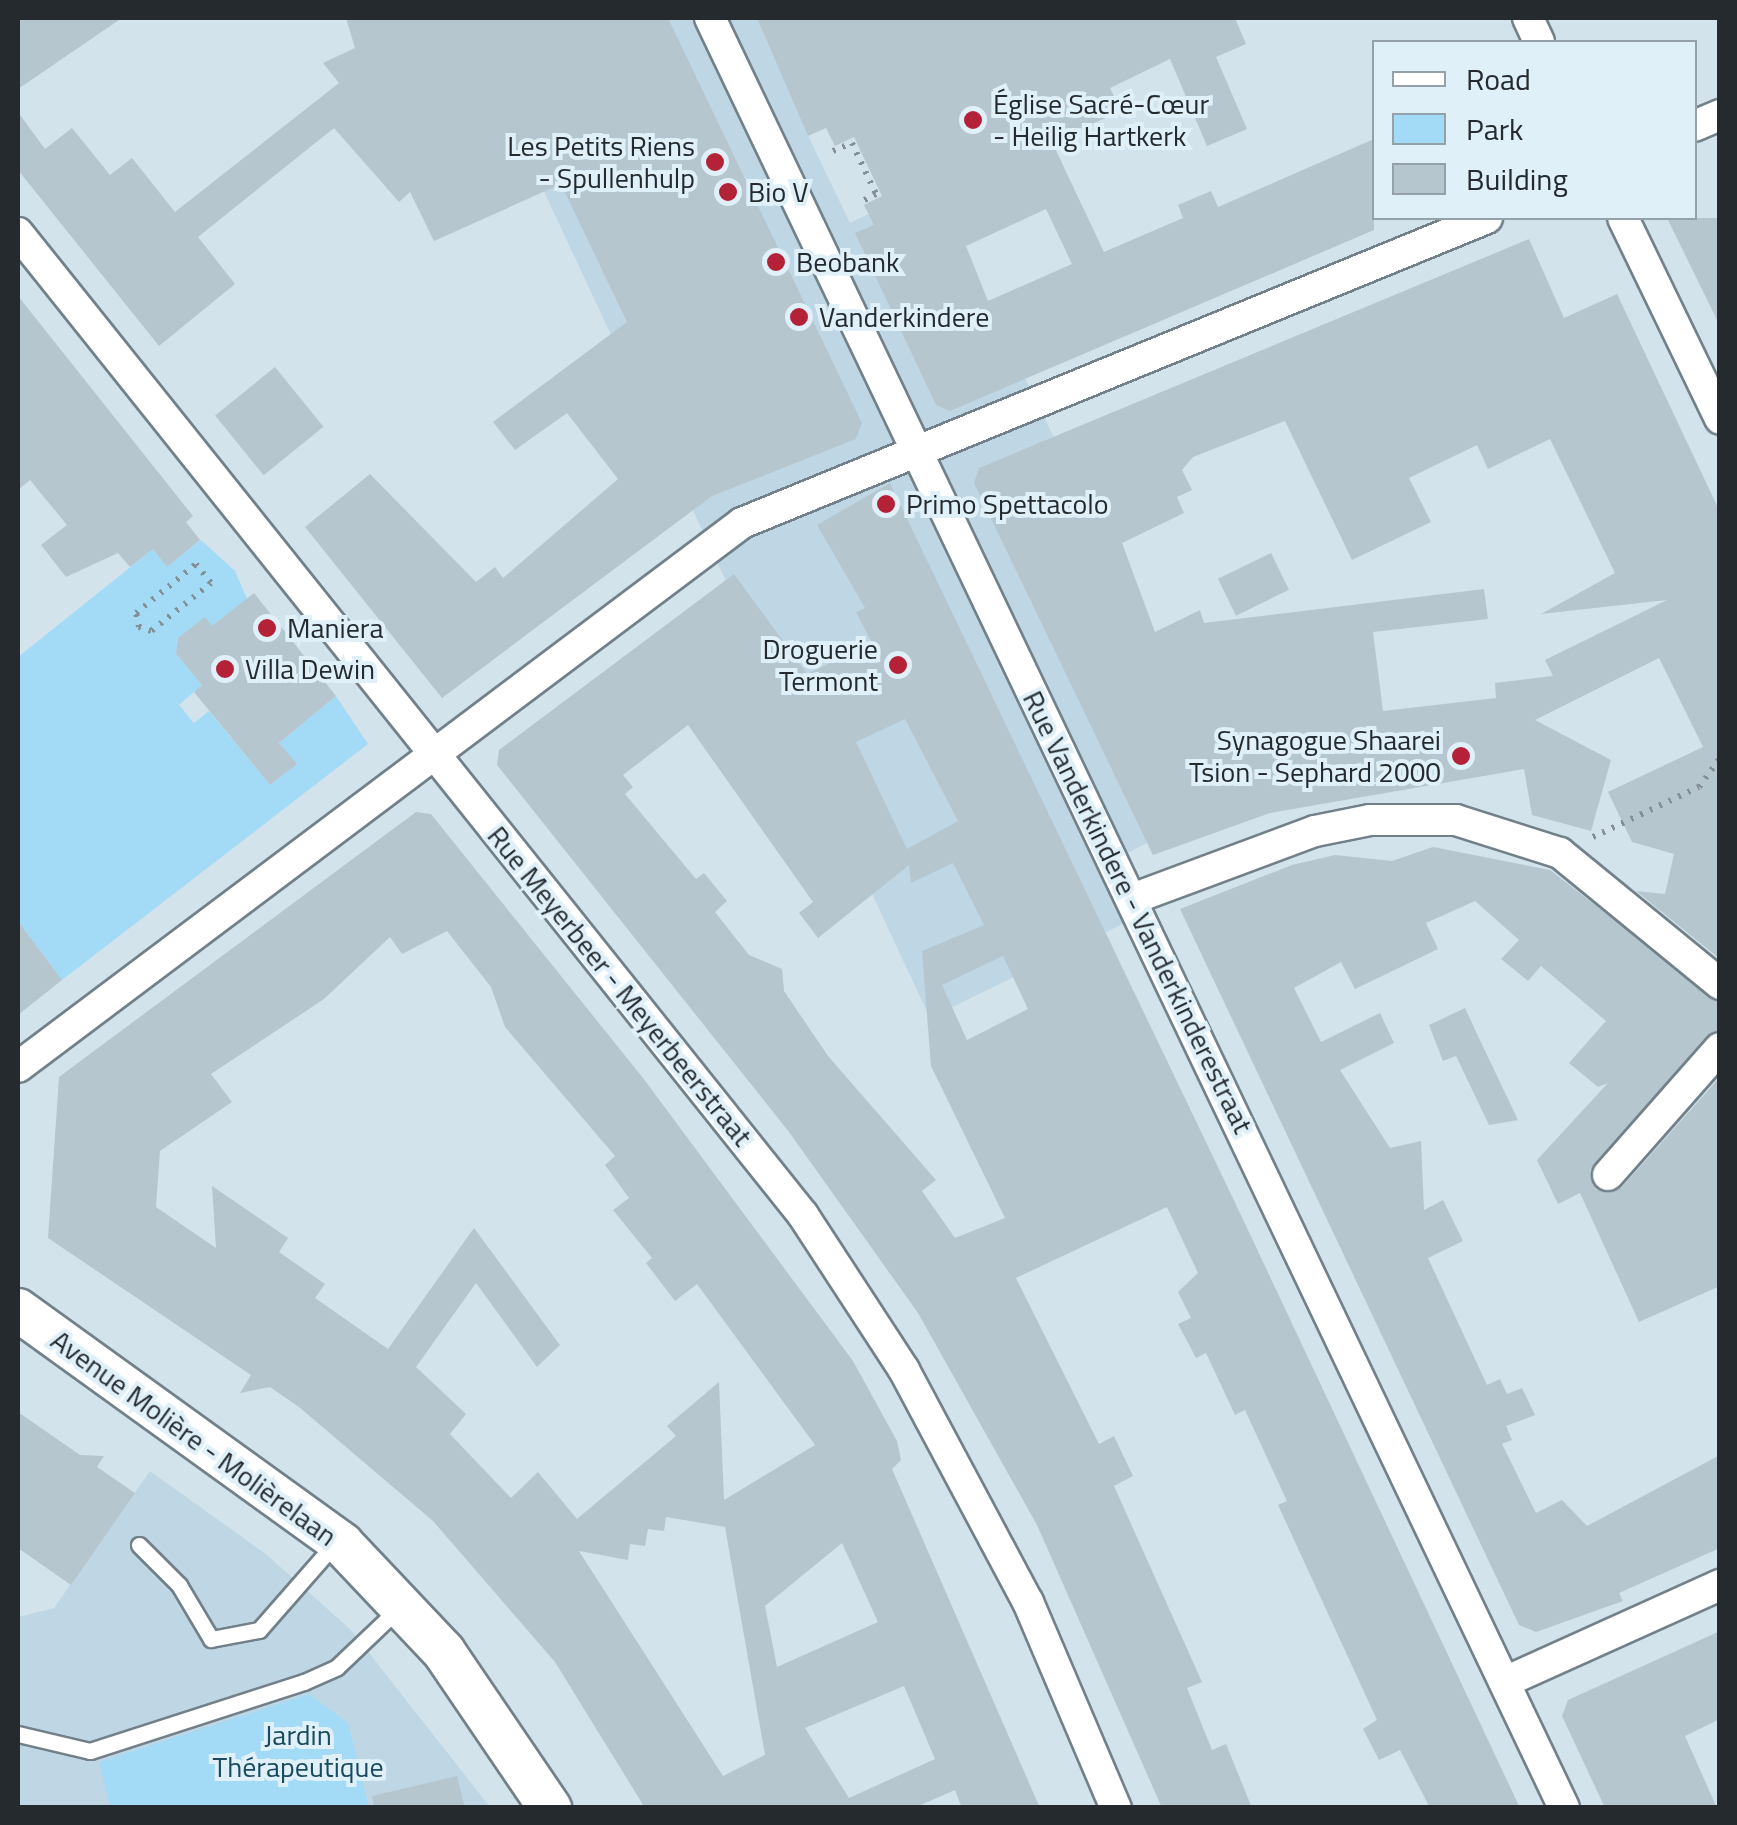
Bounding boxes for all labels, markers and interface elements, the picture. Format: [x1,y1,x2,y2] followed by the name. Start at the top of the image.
[1372,40,1697,220] legend
[1466,56,1531,102] text: Road
[993,87,1209,153] place label: Église Sacré-Cœur - Heilig Hartkerk
[1466,106,1523,152] text: Park
[962,109,984,131] marker: Église Sacré-Cœur - Heilig Hartkerk
[507,129,695,195] place label: Les Petits Riens - Spullenhulp
[704,151,726,173] marker: Les Petits Riens - Spullenhulp
[1466,156,1568,202] text: Building
[748,175,809,209] place label: Bio V
[717,181,739,203] marker: Bio V
[796,245,899,279] place label: Beobank
[765,251,787,273] marker: Beobank
[819,300,989,334] place label: Vanderkindere
[788,306,810,328] marker: Vanderkindere
[906,487,1109,521] place label: Primo Spettacolo
[875,493,897,515] marker: Primo Spettacolo
[287,611,384,645] place label: Maniera
[256,617,278,639] marker: Maniera
[762,632,878,698] place label: Droguerie Termont
[245,652,375,686] place label: Villa Dewin
[887,654,909,676] marker: Droguerie Termont
[214,658,236,680] marker: Villa Dewin
[1016,685,1260,1139] street label: Rue Vanderkindere - Vanderkinderestraat
[1189,723,1441,789] place label: Synagogue Shaarei Tsion - Sephard 2000
[1450,745,1472,767] marker: Synagogue Shaarei Tsion - Sephard 2000
[481,819,759,1153] street label: Rue Meyerbeer - Meyerbeerstraat
[45,1323,343,1553] street label: Avenue Molière - Molièrelaan
[212,1718,384,1784] park label: Jardin Thérapeutique

